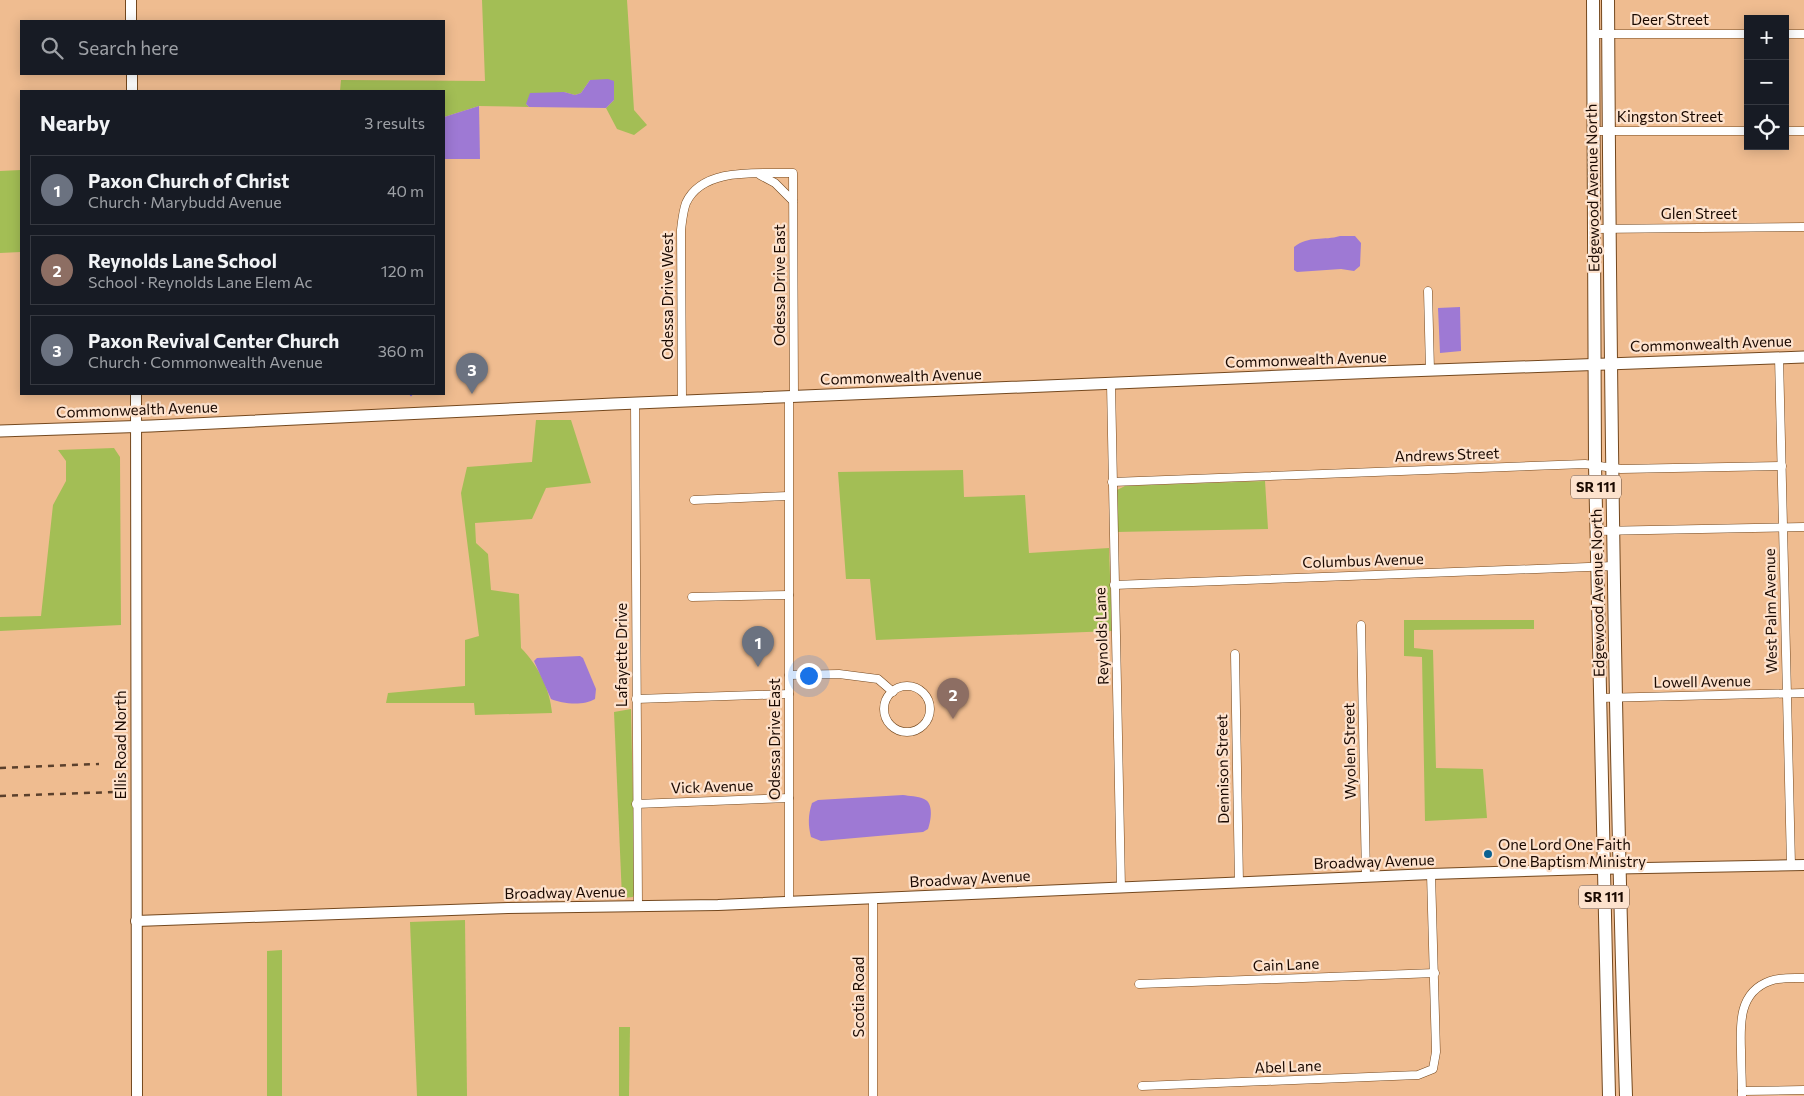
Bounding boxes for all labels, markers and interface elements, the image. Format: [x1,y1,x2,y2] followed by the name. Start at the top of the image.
[1631,10,1709,28] street label: Deer Street
[1744,15,1789,150] map controls
[1744,15,1789,60] button: +
[20,20,445,75] search box
[38,34,66,62] icon: search
[78,36,178,59] text: Search here
[1744,60,1789,105] button: −
[1582,104,1602,272] street label: Edgewood Avenue North
[1744,105,1789,150] button: locate
[1617,107,1723,125] street label: Kingston Street
[40,110,110,135] text: Nearby
[364,113,425,132] text: 3 results
[88,169,289,192] text: Paxon Church of Christ
[53,181,61,200] text: 1
[387,181,424,200] text: 40 m
[88,192,282,211] text: Church · Marybudd Avenue
[1661,204,1737,222] street label: Glen Street
[770,224,788,346] street label: Odessa Drive East
[658,232,676,360] street label: Odessa Drive West
[88,249,277,272] text: Reynolds Lane School
[52,261,62,280] text: 2
[381,261,424,280] text: 120 m
[88,272,312,291] text: School · Reynolds Lane Elem Ac
[88,329,339,352] text: Paxon Revival Center Church
[1630,331,1792,355] street label: Commonwealth Avenue
[52,341,62,360] text: 3
[378,341,424,360] text: 360 m
[1225,347,1387,371] street label: Commonwealth Avenue
[88,352,323,371] text: Church · Commonwealth Avenue
[456,353,488,394] pin: 3
[820,364,982,388] street label: Commonwealth Avenue
[56,397,218,421] street label: Commonwealth Avenue
[1394,443,1500,465] street label: Andrews Street
[1571,476,1621,498] road number: SR 111
[1587,509,1607,677] street label: Edgewood Avenue North
[1760,548,1780,674] street label: West Palm Avenue
[1302,549,1424,571] street label: Columbus Avenue
[1090,587,1112,685] street label: Reynolds Lane
[612,603,630,707] street label: Lafayette Drive
[742,626,774,667] pin: 1
[796,663,822,689] your location
[1653,671,1751,691] street label: Lowell Avenue
[765,678,783,800] street label: Odessa Drive East
[937,678,969,719] pin: 2
[111,691,129,800] street label: Ellis Road North
[1339,702,1359,800] street label: Wyolen Street
[1212,714,1232,824] street label: Dennison Street
[670,776,754,796] street label: Vick Avenue
[1498,835,1646,870] place label: One Lord One Faith One Baptism Ministry
[1482,848,1494,860] marker: One Lord One Faith One Baptism Ministry
[1313,850,1435,872] street label: Broadway Avenue
[909,866,1031,890] street label: Broadway Avenue
[504,882,626,902] street label: Broadway Avenue
[1579,886,1629,909] road number: SR 111
[1252,954,1320,974] street label: Cain Lane
[849,957,867,1037] street label: Scotia Road
[1254,1056,1322,1076] street label: Abel Lane

